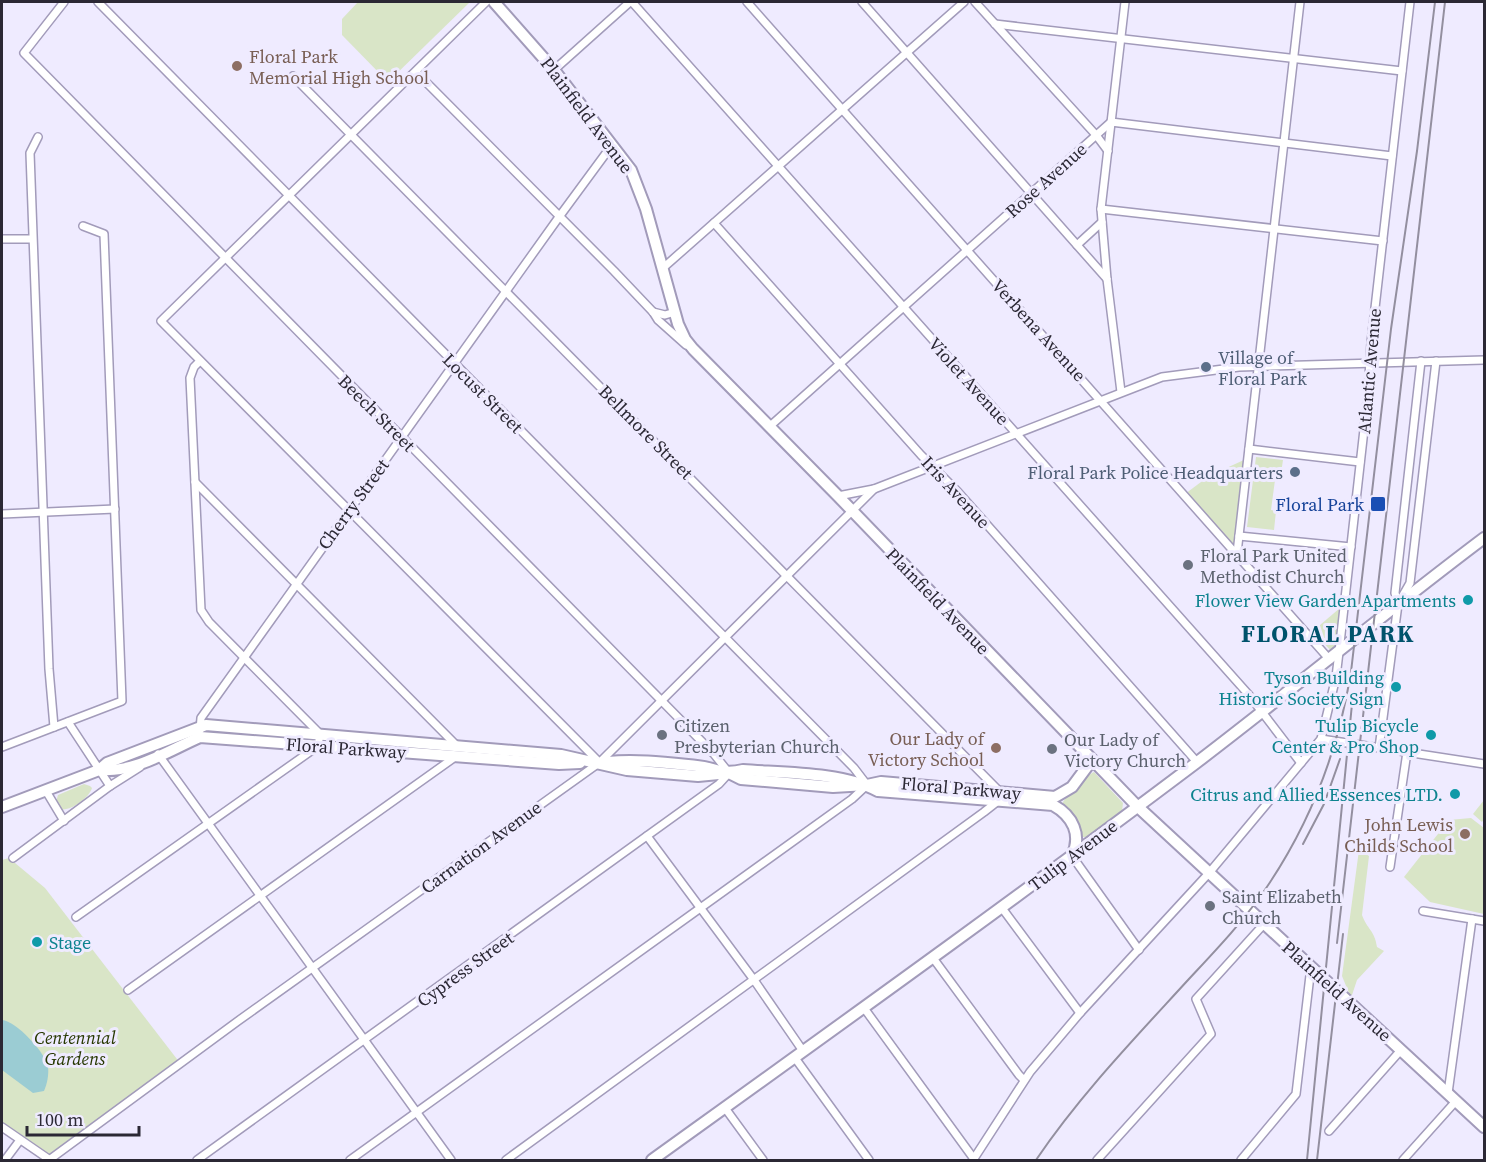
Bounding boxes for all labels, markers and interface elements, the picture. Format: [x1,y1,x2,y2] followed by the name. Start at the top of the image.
[249,44,429,90] place label: Floral Park Memorial High School
[535,52,639,178] street label: Plainfield Avenue
[230,59,244,73] marker: Floral Park Memorial High School
[1000,137,1092,223] street label: Rose Avenue
[986,273,1092,387] street label: Verbena Avenue
[1351,307,1387,435] street label: Atlantic Avenue
[923,332,1015,430] street label: Violet Avenue
[1218,345,1307,391] place label: Village of Floral Park
[437,347,529,439] street label: Locust Street
[1199,360,1213,374] marker: Village of Floral Park
[333,369,421,457] street label: Beech Street
[593,379,699,485] street label: Bellmore Street
[916,450,996,534] street label: Iris Avenue
[312,453,395,555] street label: Cherry Street
[1027,460,1283,485] place label: Floral Park Police Headquarters
[1288,465,1302,479] marker: Floral Park Police Headquarters
[1275,492,1364,517] place label: Floral Park
[1369,495,1387,513] marker: Floral Park
[880,542,996,660] street label: Plainfield Avenue
[1200,543,1347,589] place label: Floral Park United Methodist Church
[1181,558,1195,572] marker: Floral Park United Methodist Church
[1195,588,1456,613] place label: Flower View Garden Apartments
[1461,593,1475,607] marker: Flower View Garden Apartments
[1241,617,1415,650] district label: FLORAL PARK
[1218,665,1384,711] place label: Tyson Building Historic Society Sign
[1389,680,1403,694] marker: Tyson Building Historic Society Sign
[674,713,840,759] place label: Citizen Presbyterian Church
[1272,713,1419,759] place label: Tulip Bicycle Center & Pro Shop
[868,726,986,772] place label: Our Lady of Victory School
[1064,727,1186,773] place label: Our Lady of Victory Church
[655,728,669,742] marker: Citizen Presbyterian Church
[1424,728,1438,742] marker: Tulip Bicycle Center & Pro Shop
[285,731,408,765] street label: Floral Parkway
[989,741,1003,755] marker: Our Lady of Victory School
[1045,742,1059,756] marker: Our Lady of Victory Church
[900,770,1023,806] street label: Floral Parkway
[1190,782,1443,807] place label: Citrus and Allied Essences LTD.
[1448,787,1462,801] marker: Citrus and Allied Essences LTD.
[416,795,546,899] street label: Carnation Avenue
[1344,812,1453,858] place label: John Lewis Childs School
[1023,813,1123,897] street label: Tulip Avenue
[1458,827,1472,841] marker: John Lewis Childs School
[1222,884,1342,930] place label: Saint Elizabeth Church
[1203,899,1217,913] marker: Saint Elizabeth Church
[412,925,519,1013] street label: Cypress Street
[49,930,91,955] place label: Stage
[30,935,44,949] marker: Stage
[1277,935,1397,1047] street label: Plainfield Avenue
[34,1025,116,1071] park label: Centennial Gardens
[27,1099,140,1137] scale bar
[36,1107,83,1132] text: 100 m

